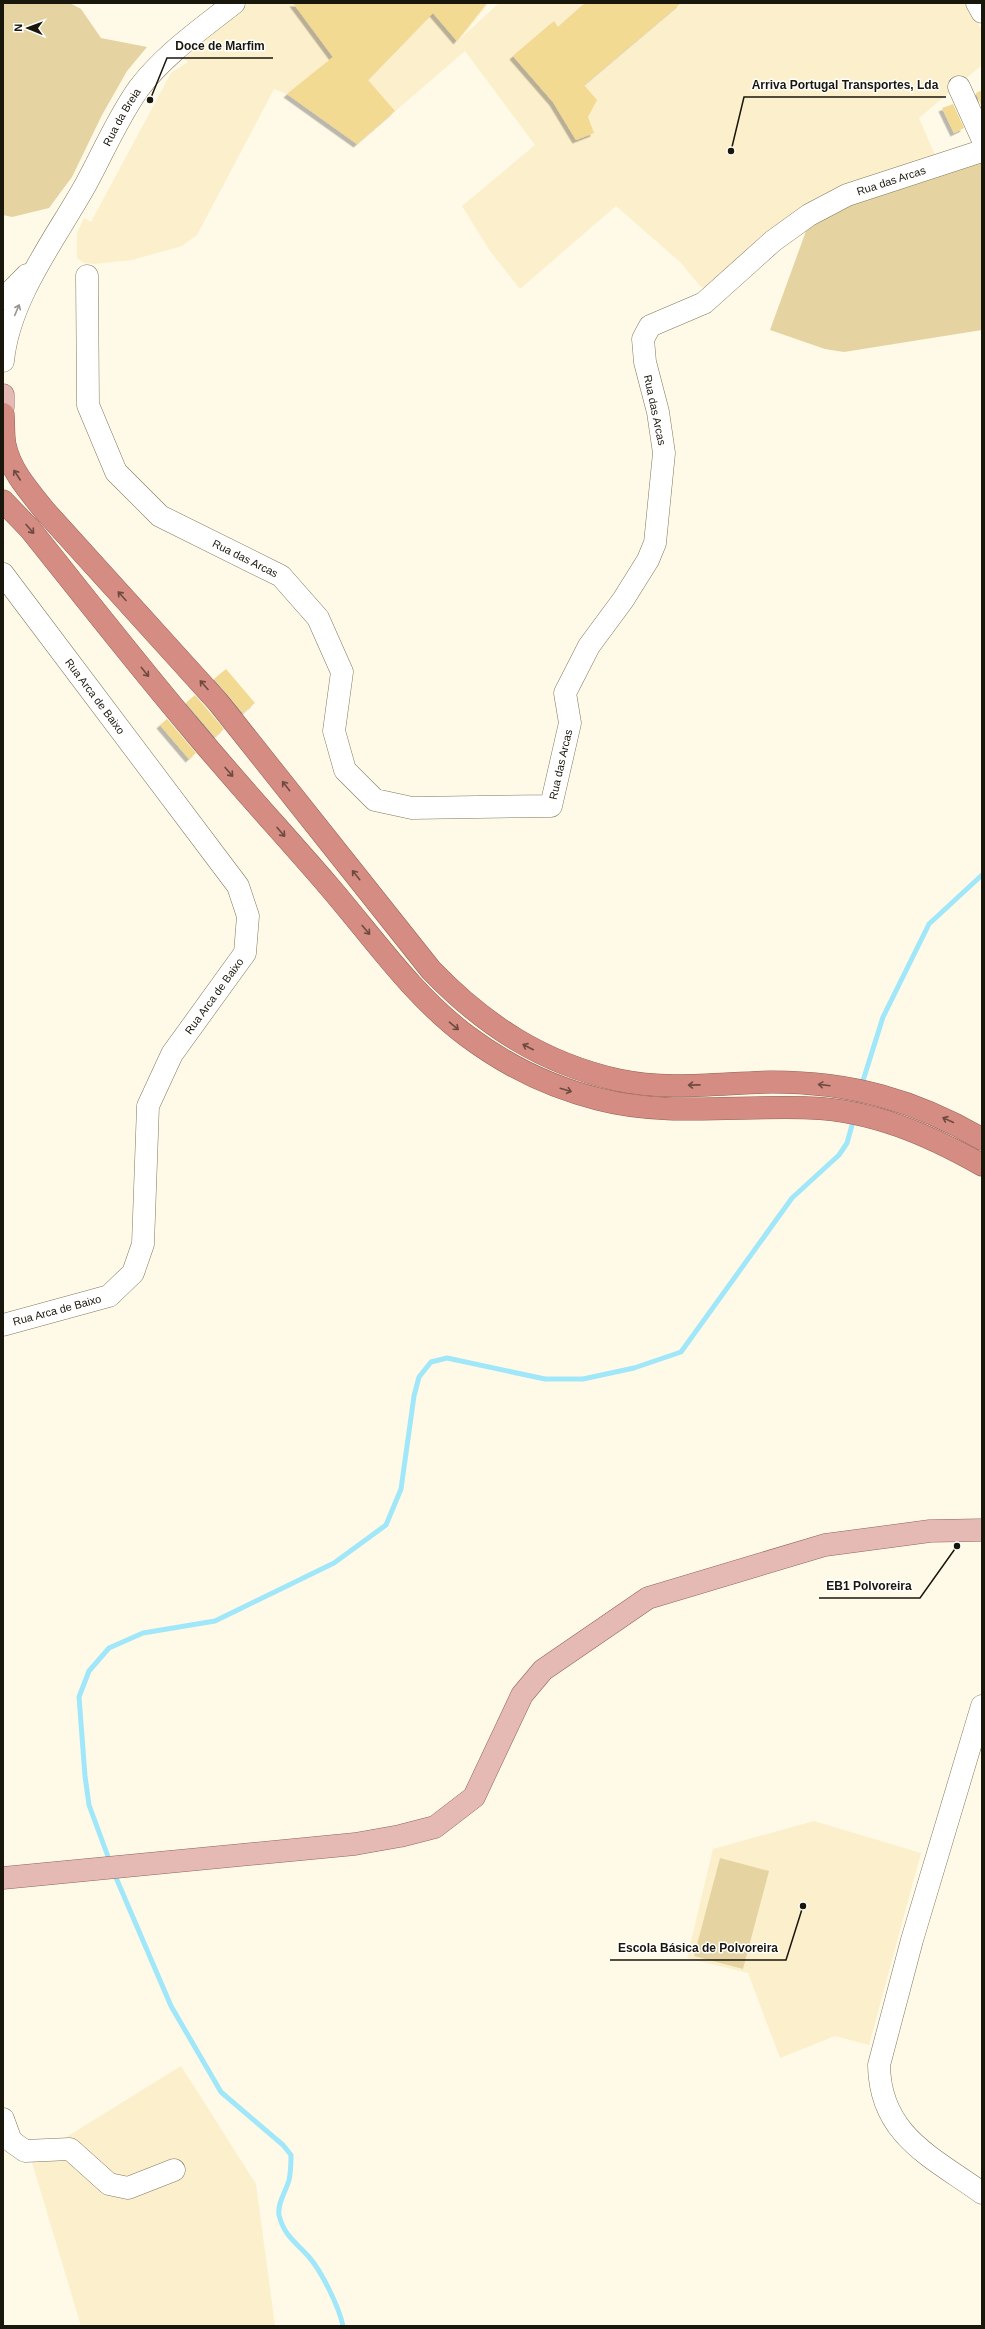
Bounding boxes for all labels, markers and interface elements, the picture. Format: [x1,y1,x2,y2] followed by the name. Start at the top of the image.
[8,8,48,48] north arrow
[12,24,24,32] text: N
[167,34,273,58] callout: Doce de Marfim
[175,39,265,53] text: Doce de Marfim
[744,73,946,97] callout: Arriva Portugal Transportes, Lda
[752,78,939,92] text: Arriva Portugal Transportes, Lda
[101,85,143,148] street label: Rua da Breia
[855,164,927,197] street label: Rua das Arcas
[14,305,21,317] one-way arrow
[642,374,668,447] street label: Rua das Arcas
[13,469,22,480] one-way arrow
[25,524,34,535] one-way arrow
[211,537,280,580] street label: Rua das Arcas
[118,591,127,602] one-way arrow
[63,656,127,736] street label: Rua Arca de Baixo
[141,666,150,677] one-way arrow
[199,680,208,691] one-way arrow
[547,728,574,801] street label: Rua das Arcas
[224,766,233,777] one-way arrow
[281,781,290,792] one-way arrow
[277,826,286,837] one-way arrow
[352,870,361,881] one-way arrow
[361,925,370,936] one-way arrow
[182,956,246,1036] street label: Rua Arca de Baixo
[448,1021,459,1030] one-way arrow
[523,1043,535,1050] one-way arrow
[688,1081,701,1089] one-way arrow
[818,1081,831,1089] one-way arrow
[559,1087,572,1094] one-way arrow
[942,1116,954,1123] one-way arrow
[11,1292,103,1328] street label: Rua Arca de Baixo
[819,1574,920,1598] callout: EB1 Polvoreira
[826,1579,912,1593] text: EB1 Polvoreira
[610,1936,786,1960] callout: Escola Básica de Polvoreira
[618,1941,778,1955] text: Escola Básica de Polvoreira

